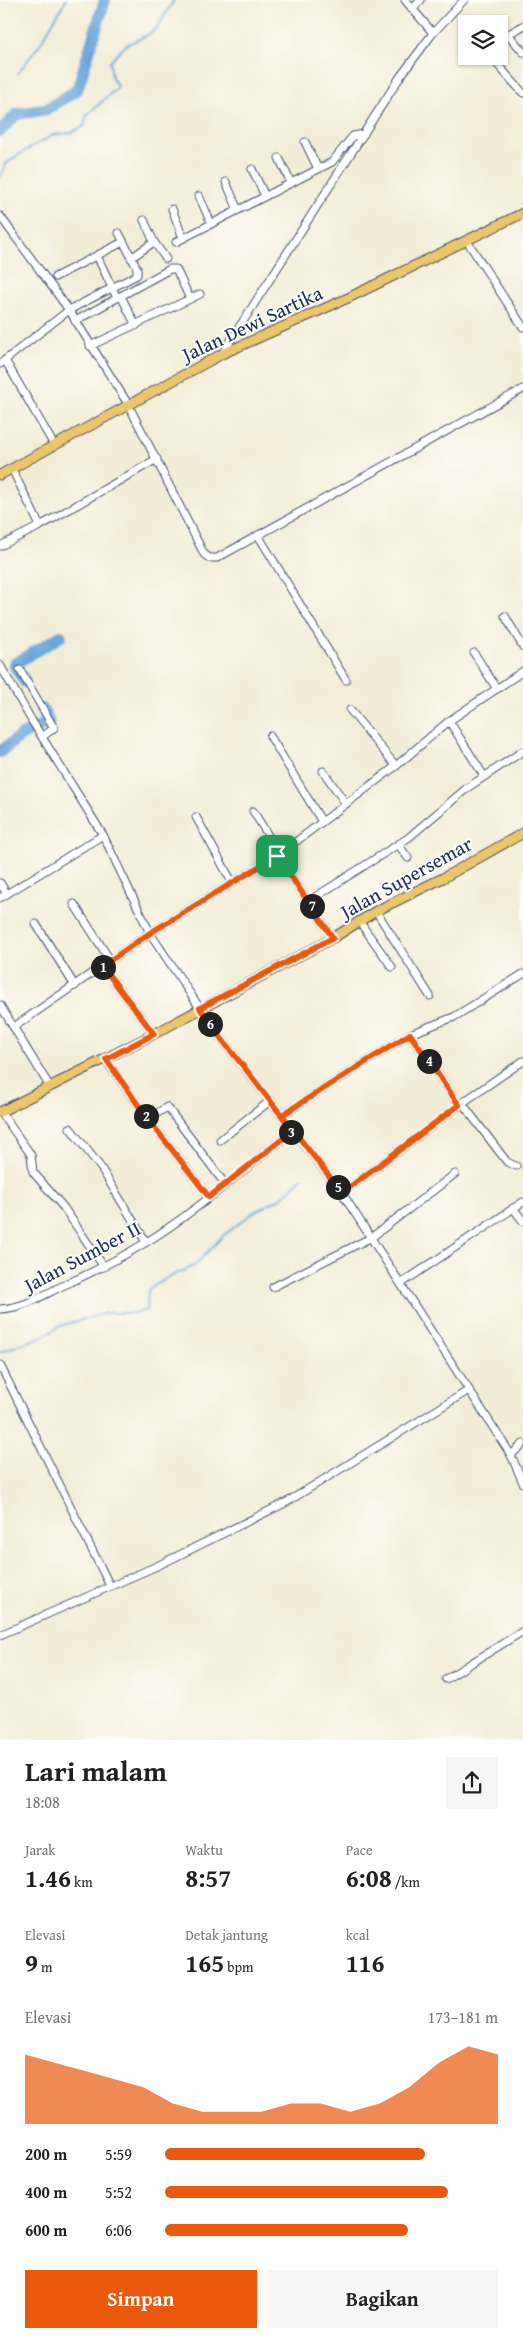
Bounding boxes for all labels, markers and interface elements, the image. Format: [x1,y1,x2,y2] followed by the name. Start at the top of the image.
[458,15,508,65] map controls
[458,15,508,65] button: layers
[174,278,327,370] street label: Jalan Dewi Sartika
[332,829,477,927] street label: Jalan Supersemar
[256,835,298,877] pin
[263,842,291,870] icon: arrive
[300,894,324,918] pin: 7
[309,896,316,916] text: 7
[90,954,116,980] pin: 1
[100,957,107,977] text: 1
[198,1012,222,1036] pin: 6
[207,1014,214,1034] text: 6
[416,1048,442,1074] pin: 4
[426,1051,433,1071] text: 4
[134,1104,158,1128] pin: 2
[143,1106,150,1126] text: 2
[278,1120,304,1144] pin: 3
[288,1122,295,1142] text: 3
[326,1174,350,1200] pin: 5
[335,1177,342,1197] text: 5
[16,1213,145,1300] street label: Jalan Sumber II
[25,1750,167,1791] text: Lari malam
[446,1757,498,1809] button: share
[25,1790,60,1814] text: 18:08
[25,1840,55,1860] text: Jarak
[185,1840,223,1860] text: Waktu
[346,1840,373,1860] text: Pace
[25,1860,71,1896] text: 1.46
[185,1860,231,1896] text: 8:57
[346,1860,392,1896] text: 6:08
[71,1872,93,1892] text: km
[392,1872,420,1892] text: /km
[25,1925,65,1945] text: Elevasi
[185,1925,268,1945] text: Detak jantung
[346,1925,370,1945] text: kcal
[25,1945,38,1981] text: 9
[185,1945,224,1981] text: 165
[346,1945,385,1981] text: 116
[38,1957,52,1977] text: m
[224,1957,254,1977] text: bpm
[25,2005,71,2029] text: Elevasi
[428,2005,498,2029] text: 173–181 m
[25,2142,67,2166] text: 200 m
[105,2142,132,2166] text: 5:59
[25,2180,67,2204] text: 400 m
[105,2180,132,2204] text: 5:52
[25,2218,67,2242] text: 600 m
[105,2218,132,2242] text: 6:06
[25,2270,257,2328] button: Simpan
[267,2270,498,2328] button: Bagikan

